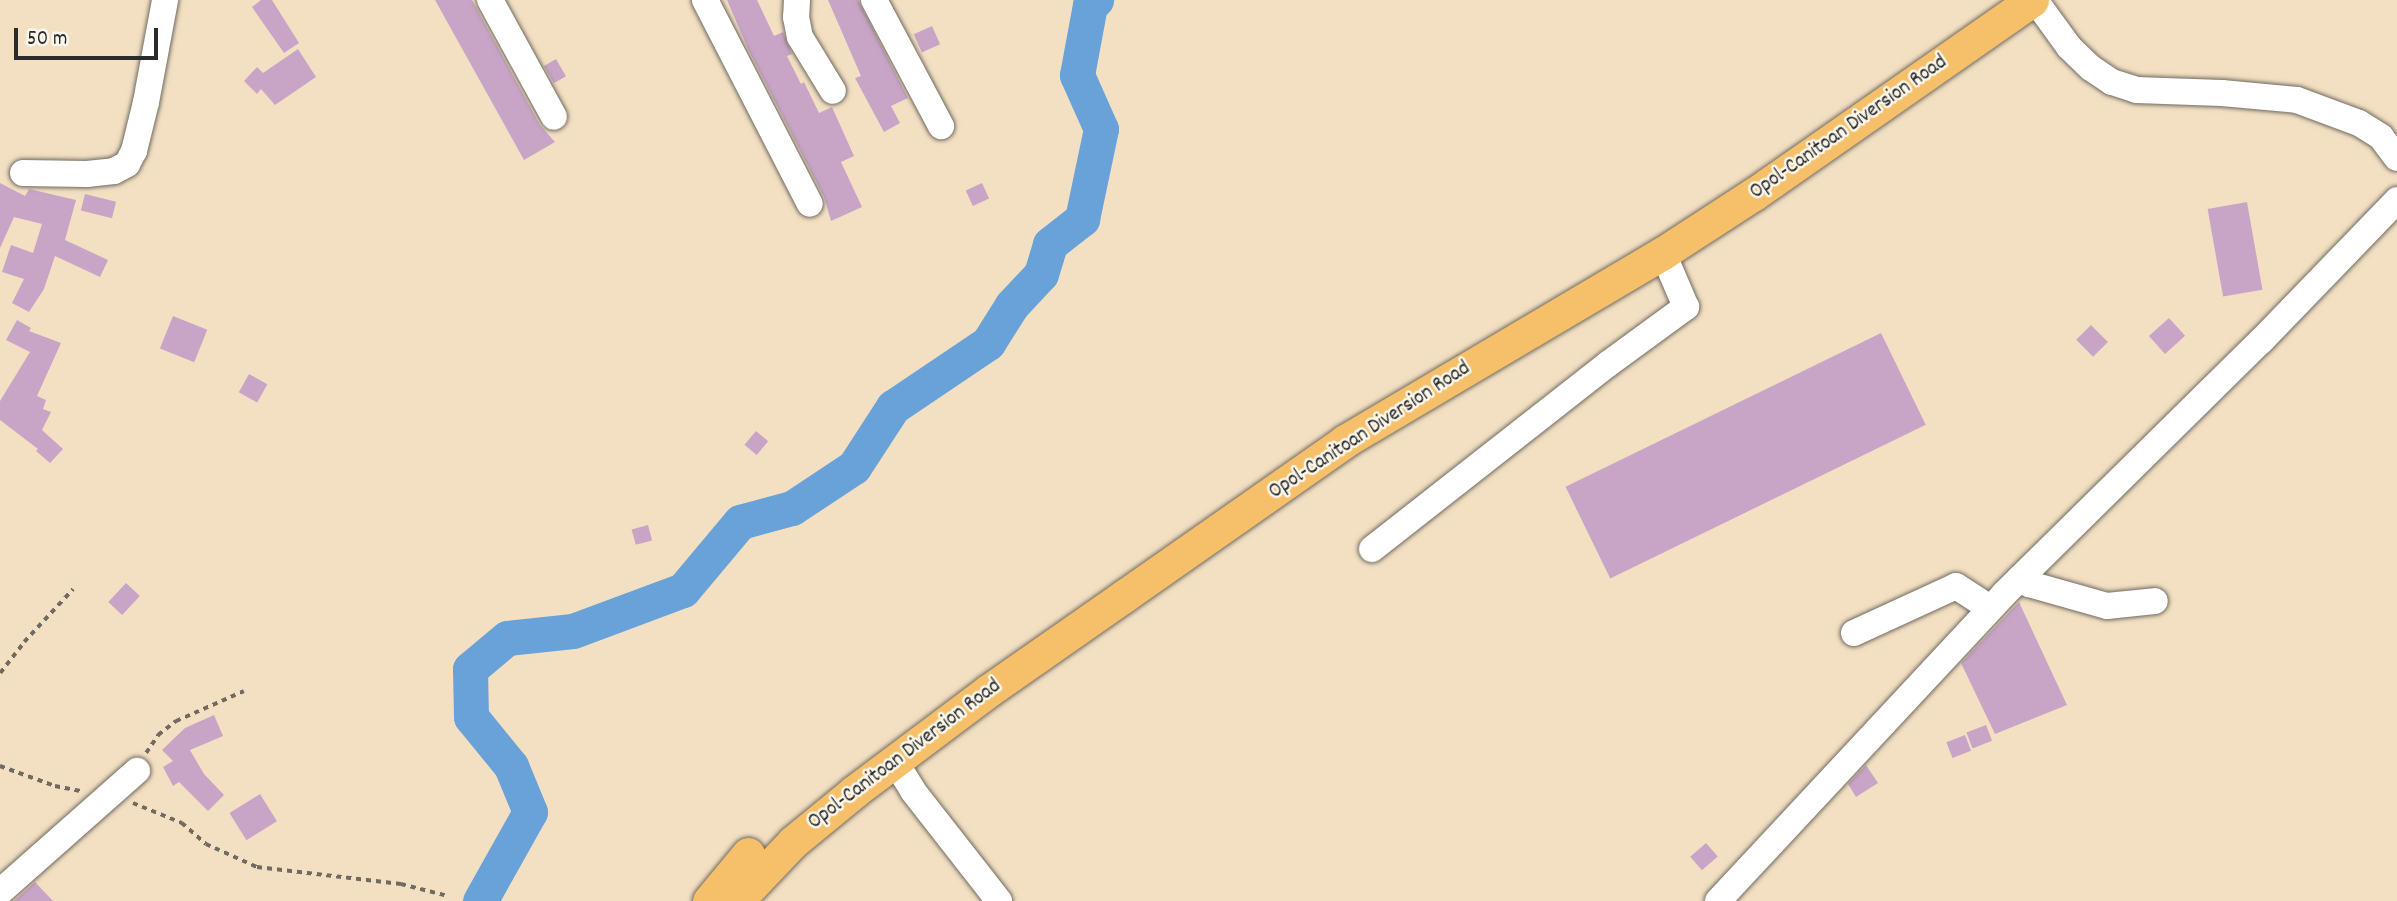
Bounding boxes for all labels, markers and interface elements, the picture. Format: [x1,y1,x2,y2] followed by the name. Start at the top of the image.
[18,14,161,58] scale bar
[27,25,67,55] text: 50 m
[1746,50,1952,206] street label: Opol-Canitoan Diversion Road
[1265,357,1475,505] street label: Opol-Canitoan Diversion Road
[804,674,1006,836] street label: Opol-Canitoan Diversion Road

